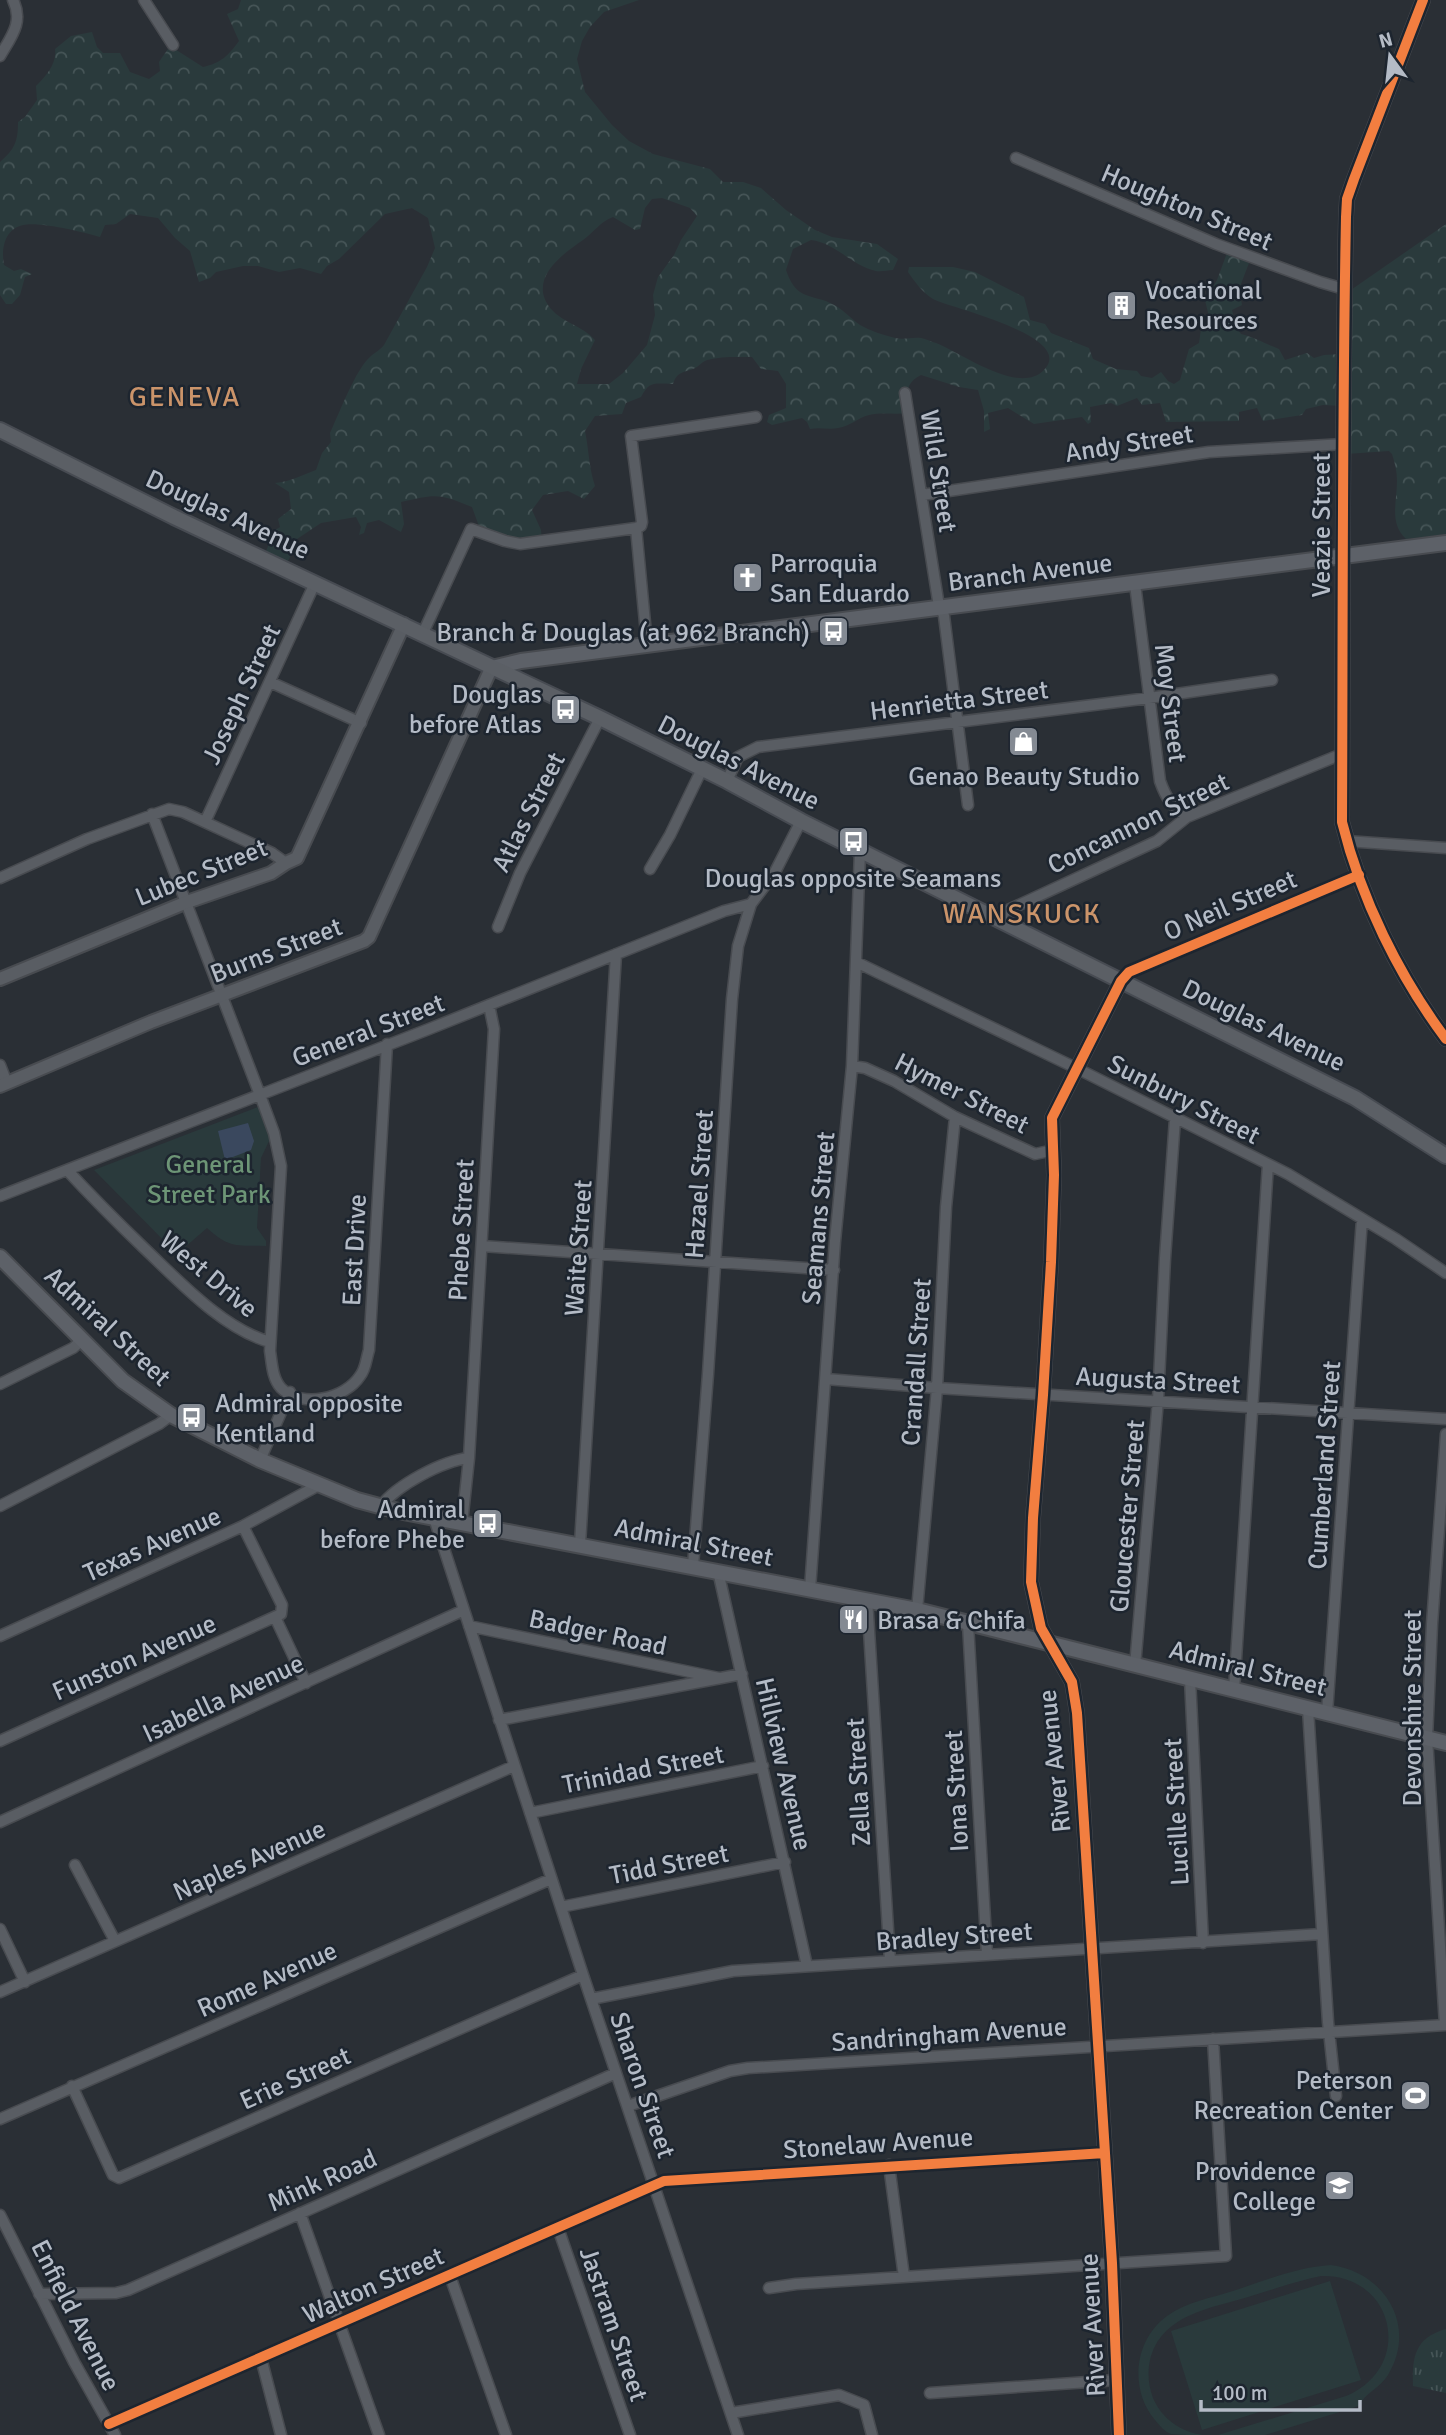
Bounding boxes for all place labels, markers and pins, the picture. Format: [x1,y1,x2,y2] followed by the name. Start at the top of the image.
[1145,275,1262,337] place label: Vocational Resources
[1105,288,1139,322] building icon: Vocational Resources
[770,548,910,610] place label: Parroquia San Eduardo
[730,561,764,595] church icon: Parroquia San Eduardo
[816,615,850,649] bus stop icon: Branch & Douglas (at 962 Branch)
[436,617,810,649] place label: Branch & Douglas (at 962 Branch)
[409,679,542,741] place label: Douglas before Atlas
[548,692,582,726] bus stop icon: Douglas before Atlas
[1007,724,1041,758] shop icon: Genao Beauty Studio
[908,761,1140,793] place label: Genao Beauty Studio
[836,825,870,859] bus stop icon: Douglas opposite Seamans
[705,863,1001,895] place label: Douglas opposite Seamans
[215,1388,403,1450] place label: Admiral opposite Kentland
[175,1401,209,1435] bus stop icon: Admiral opposite Kentland
[320,1494,465,1556] place label: Admiral before Phebe
[471,1507,505,1541] bus stop icon: Admiral before Phebe
[837,1603,871,1637] restaurant icon: Brasa & Chifa
[877,1605,1026,1637] place label: Brasa & Chifa
[1194,2065,1393,2127] place label: Peterson Recreation Center
[1399,2078,1433,2112] sports icon: Peterson Recreation Center
[1195,2156,1316,2218] place label: Providence College
[1322,2169,1356,2203] school or university icon: Providence College

